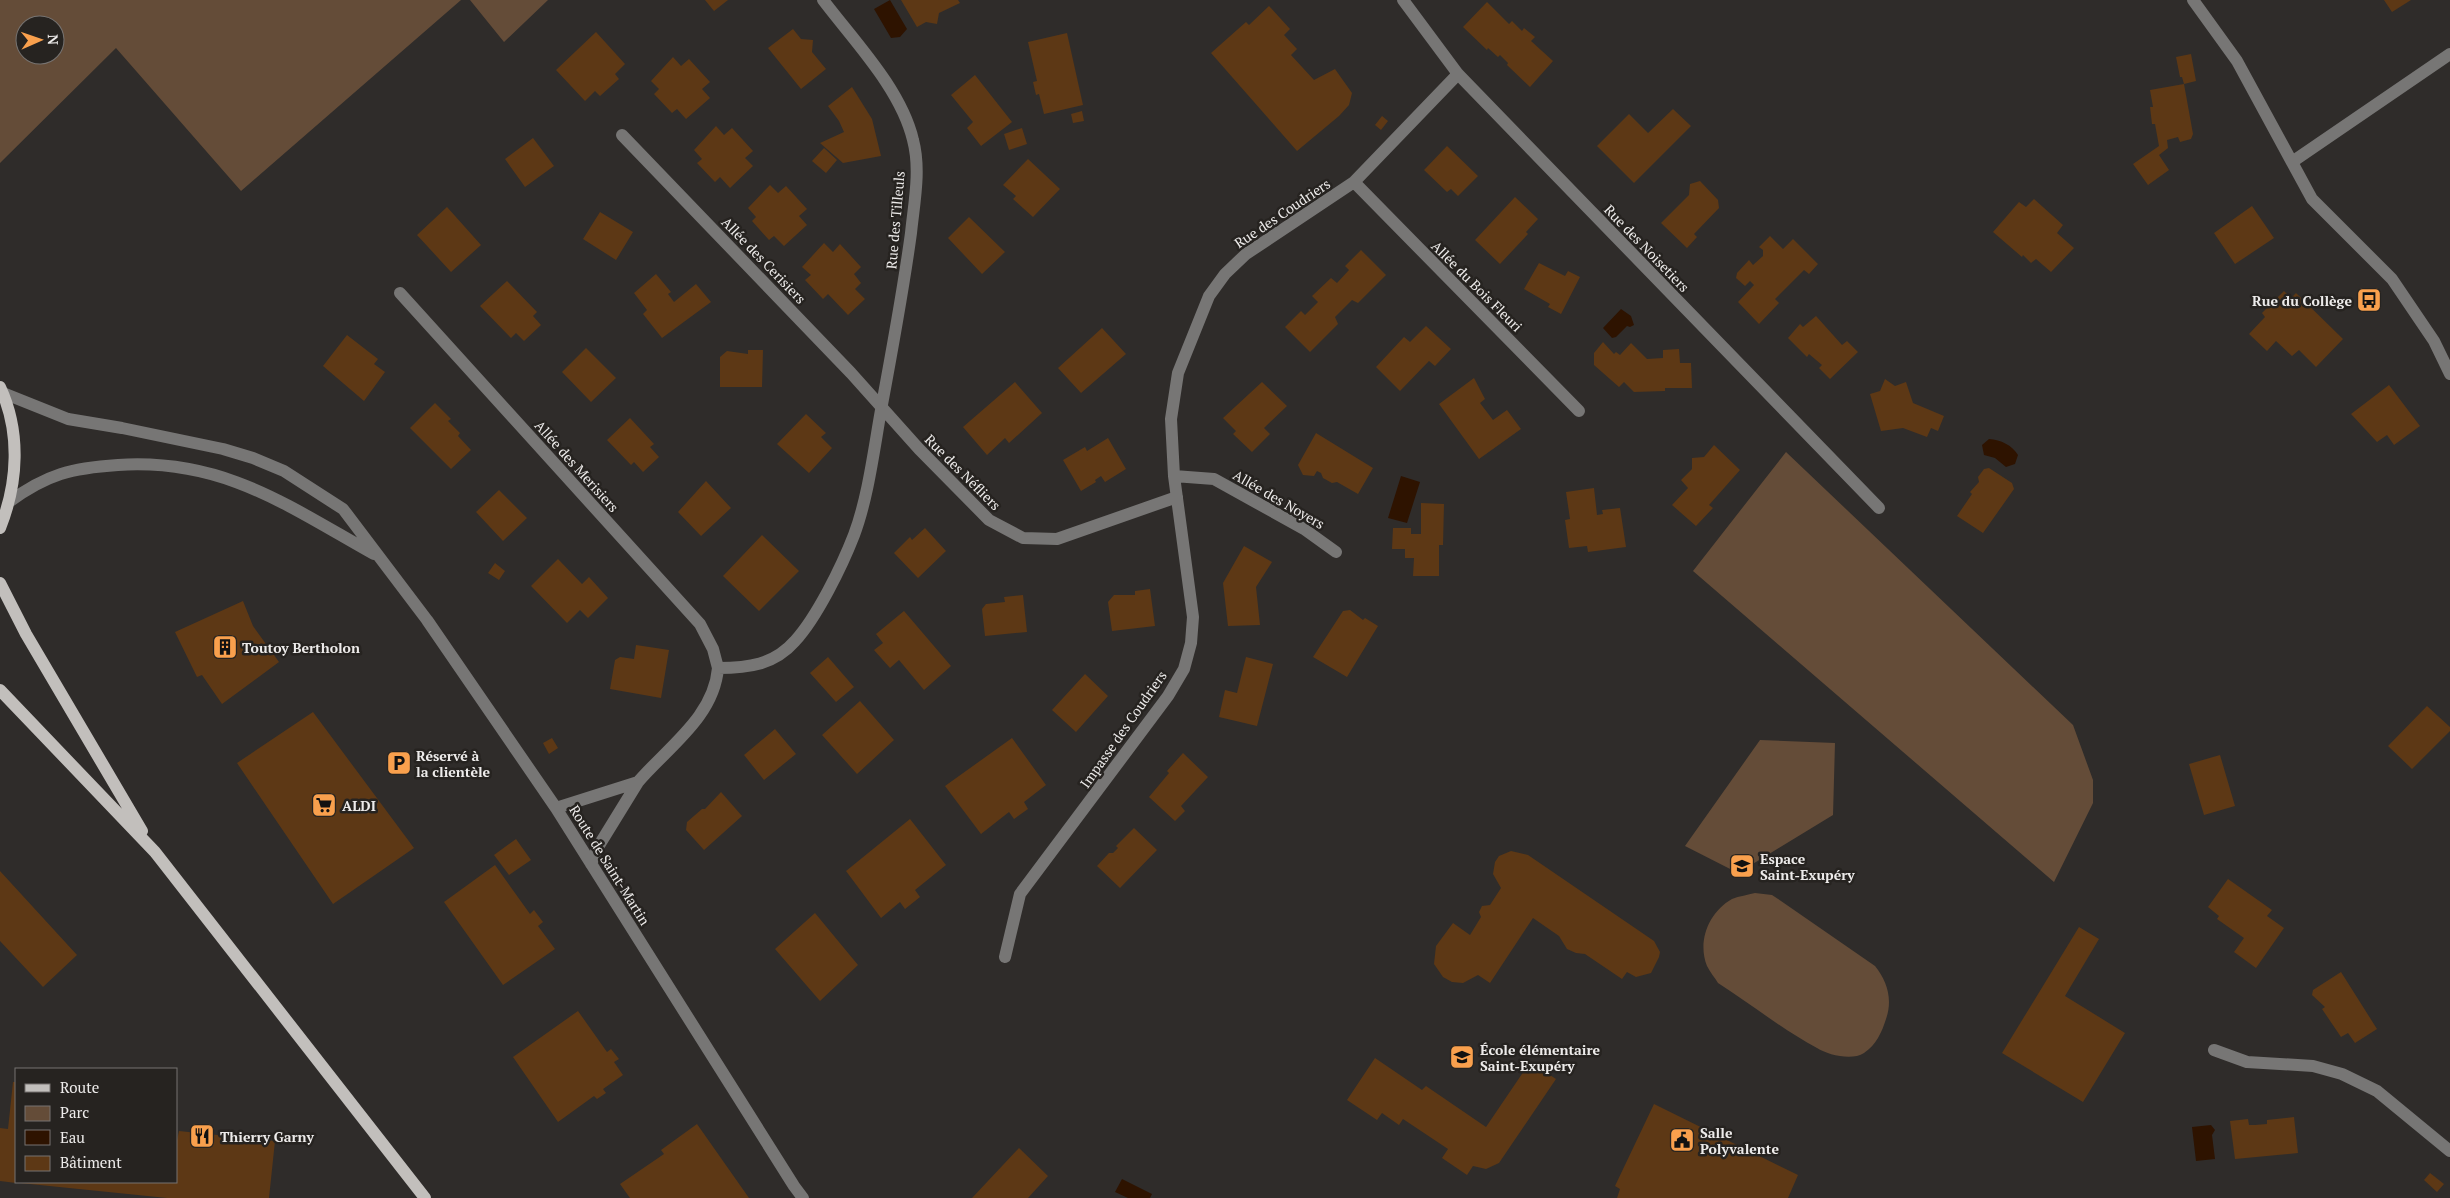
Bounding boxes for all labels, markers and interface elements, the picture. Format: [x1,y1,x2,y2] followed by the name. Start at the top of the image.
[15,15,65,65] north arrow
[44,34,63,46] text: N
[881,170,909,270] street label: Rue des Tilleuls
[1230,174,1334,252] street label: Rue des Coudriers
[1600,200,1694,296] street label: Rue des Noisetiers
[718,212,810,308] street label: Allée des Cerisiers
[1427,236,1527,336] street label: Allée du Bois Fleuri
[2356,287,2382,313] bus stop icon: Rue du Collège
[2252,291,2352,310] place label: Rue du Collège
[531,416,623,516] street label: Allée des Merisiers
[921,430,1005,514] street label: Rue des Néfliers
[1230,465,1328,533] street label: Allée des Noyers
[212,634,238,660] building icon: Toutoy Bertholon
[242,638,360,657] place label: Toutoy Bertholon
[1075,667,1171,791] street label: Impasse des Coudriers
[416,746,491,781] place label: Réservé à la clientèle
[386,750,412,776] parking icon: Réservé à la clientèle
[311,792,337,818] supermarket icon: ALDI
[342,796,376,815] place label: ALDI
[565,801,655,929] street label: Route de Saint-Martin
[1760,849,1855,884] place label: Espace Saint-Exupéry
[1729,853,1755,879] school or university icon: Espace Saint-Exupéry
[1480,1040,1601,1075] place label: École élémentaire Saint-Exupéry
[1449,1044,1475,1070] school or university icon: École élémentaire Saint-Exupéry
[15,1068,178,1183] legend
[60,1077,99,1097] text: Route
[60,1102,89,1122] text: Parc
[189,1123,215,1149] restaurant icon: Thierry Garny
[1700,1123,1779,1158] place label: Salle Polyvalente
[60,1127,85,1147] text: Eau
[220,1127,315,1146] place label: Thierry Garny
[1669,1127,1695,1153] public building icon: Salle Polyvalente
[60,1152,122,1172] text: Bâtiment

